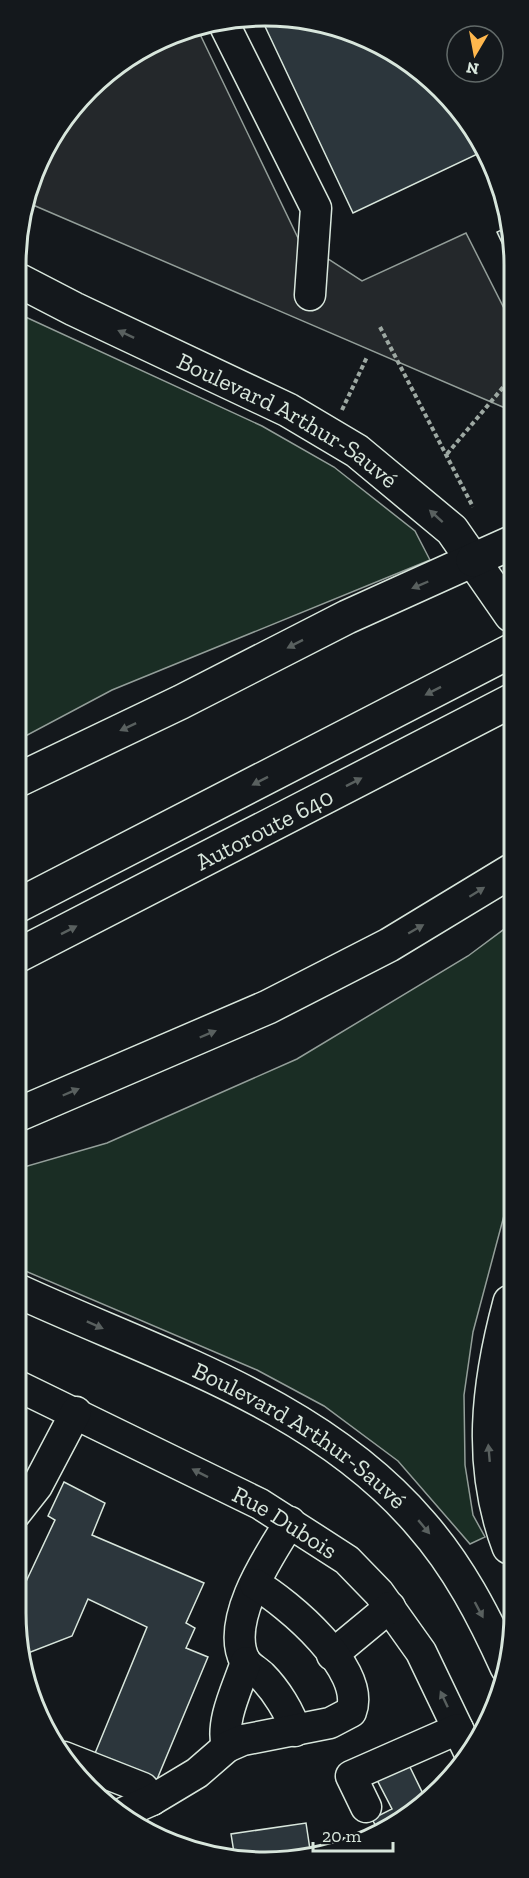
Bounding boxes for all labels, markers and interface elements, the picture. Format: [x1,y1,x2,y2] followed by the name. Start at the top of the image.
[445,24,505,84] north arrow
[465,58,480,79] text: N
[116,329,134,339] one-way arrow
[173,345,404,494] street label: Boulevard Arthur-Sauvé
[429,510,444,523] one-way arrow
[411,581,429,591] one-way arrow
[287,639,304,649] one-way arrow
[424,686,441,696] one-way arrow
[119,722,137,732] one-way arrow
[251,775,269,785] one-way arrow
[346,777,363,787] one-way arrow
[190,781,338,876] street label: Autoroute 640
[469,886,485,897] one-way arrow
[408,923,424,934] one-way arrow
[61,925,78,934] one-way arrow
[200,1029,217,1038] one-way arrow
[62,1087,80,1097] one-way arrow
[86,1321,104,1331] one-way arrow
[189,1355,413,1514] street label: Boulevard Arthur-Sauvé
[485,1444,494,1463] one-way arrow
[191,1468,208,1478] one-way arrow
[228,1479,343,1565] street label: Rue Dubois
[417,1519,430,1535] one-way arrow
[474,1602,484,1619] one-way arrow
[439,1690,448,1707] one-way arrow
[313,1815,392,1853] scale bar
[322,1825,362,1847] text: 20 m

